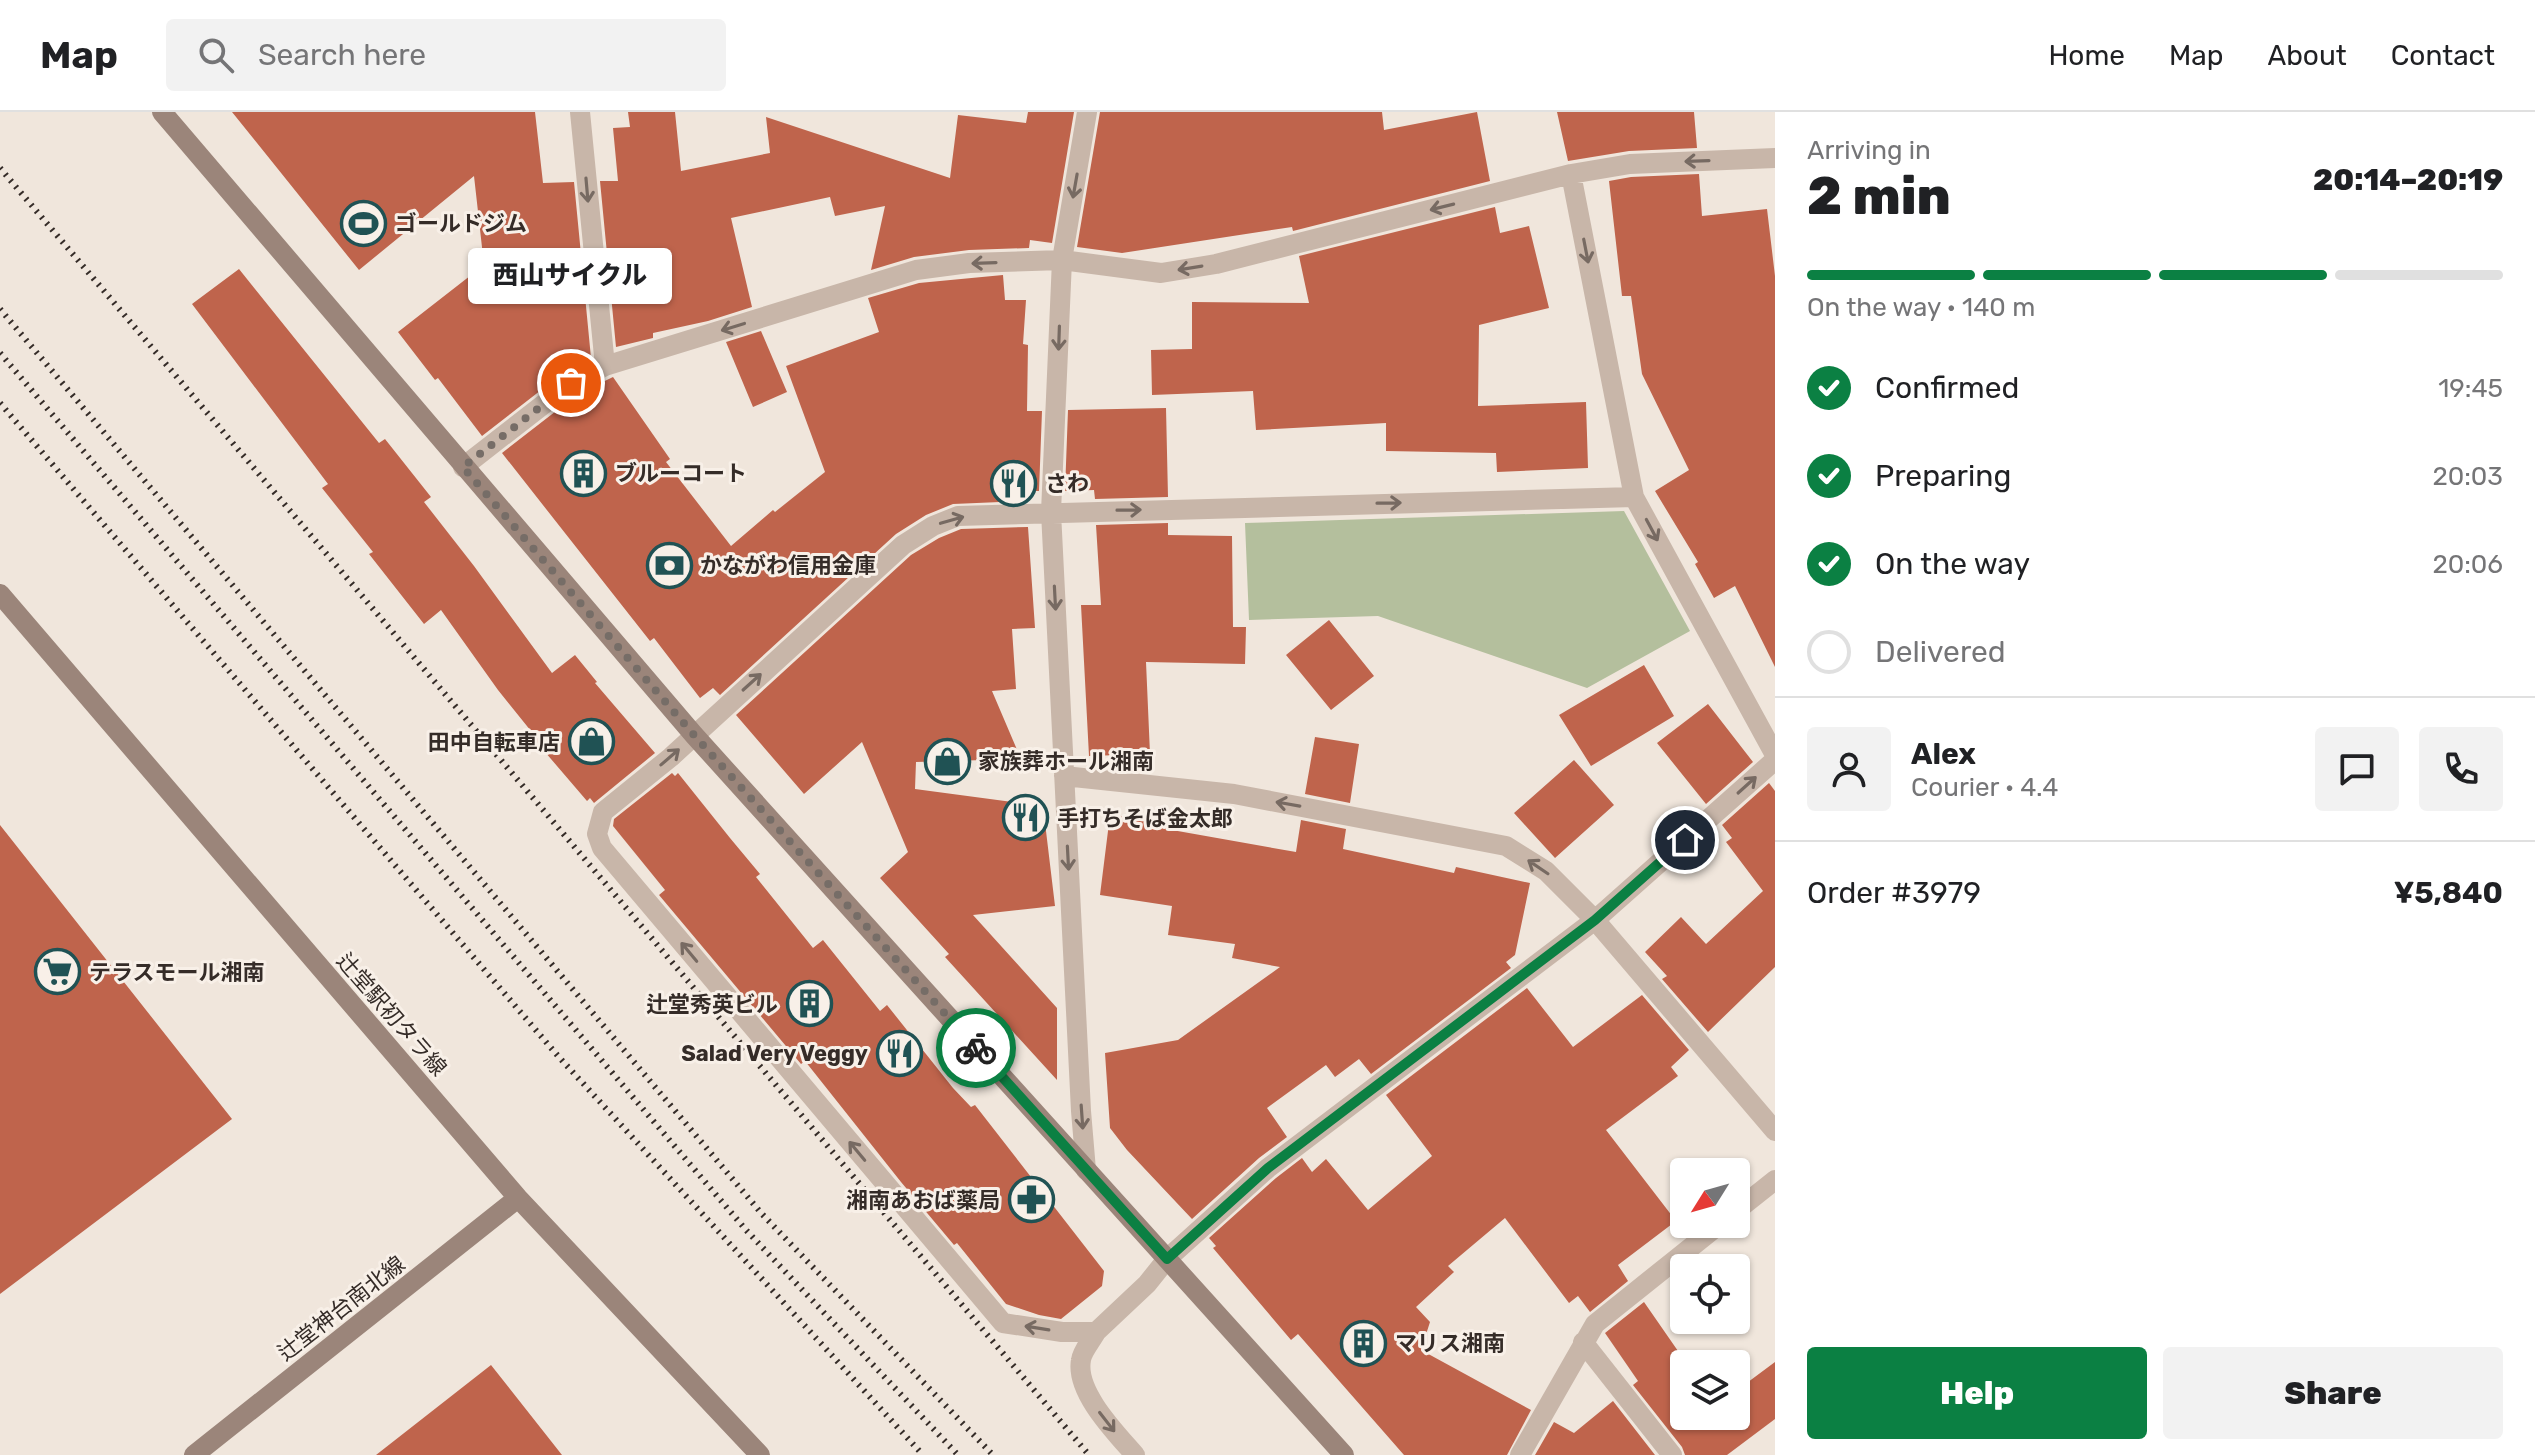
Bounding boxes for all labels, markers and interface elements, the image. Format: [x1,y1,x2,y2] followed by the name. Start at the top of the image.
[166,19,726,91] search box
[40,32,118,78] text: Map
[194,33,238,77] icon: search
[258,37,426,73] text: Search here
[2048,39,2125,72] text: Home
[2169,39,2223,72] text: Map
[2267,39,2347,72] text: About
[2391,39,2495,72] text: Contact
[1807,135,1931,166] text: Arriving in
[1684,154,1711,169] one-way arrow
[2313,162,2503,198] text: 20:14–20:19
[1807,165,1951,227] text: 2 min
[1066,173,1081,198] one-way arrow
[580,176,595,203] one-way arrow
[340,199,388,247] sports icon: ゴールドジム
[1430,200,1456,215] one-way arrow
[395,210,527,237] place label: ゴールドジム
[1579,238,1594,263] one-way arrow
[469,247,673,303] callout: 西山サイクル
[971,255,998,270] one-way arrow
[493,260,647,291] text: 西山サイクル
[1177,261,1203,276] one-way arrow
[1807,292,2035,323] text: On the way · 140 m
[720,320,745,335] one-way arrow
[1051,324,1066,351] one-way arrow
[537,349,605,417] pin
[549,361,593,405] icon: bag
[1807,366,1851,410] icon: check
[1875,370,2019,406] text: Confirmed
[2438,373,2503,404] text: 19:45
[560,449,608,497] building icon: ブルーコート
[1807,454,1851,498] icon: check
[1875,458,2011,494] text: Preparing
[990,459,1038,507] restaurant icon: さわ
[615,460,747,487] place label: ブルーコート
[2432,461,2503,492] text: 20:03
[1045,470,1089,497] place label: さわ
[1375,495,1402,511] one-way arrow
[1115,502,1142,517] one-way arrow
[939,512,964,526] one-way arrow
[1645,517,1660,541] one-way arrow
[645,541,693,589] bank icon: かながわ信用金庫
[1807,542,1851,586] icon: check
[1875,546,2030,582] text: On the way
[2432,549,2503,580] text: 20:06
[700,552,876,579] place label: かながわ信用金庫
[1048,584,1063,611] one-way arrow
[1875,634,2006,670] text: Delivered
[742,673,762,692] one-way arrow
[567,718,615,766] shop icon: 田中自転車店
[1807,727,1891,811] button: person
[2315,727,2399,811] button: chat
[2419,727,2503,811] button: phone
[428,729,560,756] place label: 田中自転車店
[1911,736,1976,772] text: Alex
[923,737,971,785] shop icon: 家族葬ホール湘南
[659,748,679,766] one-way arrow
[978,748,1154,775] place label: 家族葬ホール湘南
[1911,772,2058,803] text: Courier · 4.4
[1737,776,1757,794] one-way arrow
[1002,794,1050,842] restaurant icon: 手打ちそば金太郎
[1276,796,1302,811] one-way arrow
[1057,805,1233,832] place label: 手打ちそば金太郎
[1651,806,1719,874] pin
[1663,818,1707,862] icon: home
[1061,844,1076,871] one-way arrow
[1528,859,1550,875] one-way arrow
[1807,875,1981,911] text: Order #3979
[2394,875,2503,911] text: ¥5,840
[680,942,698,963] one-way arrow
[331,947,452,1081] street label: 辻堂駅初タラ線
[34,948,82,996] supermarket icon: テラスモール湘南
[89,959,265,986] place label: テラスモール湘南
[785,980,833,1028] building icon: 辻堂秀英ビル
[646,991,778,1018] place label: 辻堂秀英ビル
[936,1008,1016,1088] courier
[954,1026,998,1070] icon: bike
[875,1029,923,1077] restaurant icon: Salad Very Veggy
[681,1040,868,1067] place label: Salad Very Veggy
[1075,1103,1090,1130] one-way arrow
[848,1141,866,1161] one-way arrow
[1670,1158,1750,1238] north arrow
[1670,1158,1750,1430] map controls
[1007,1176,1055,1224] pharmacy icon: 湘南あおば薬局
[846,1187,1000,1214] place label: 湘南あおば薬局
[272,1250,410,1366] street label: 辻堂神台南北線
[1670,1254,1750,1334] button: locate
[1340,1319,1388,1367] building icon: マリス湘南
[1025,1320,1050,1335] one-way arrow
[1395,1330,1505,1357] place label: マリス湘南
[1807,1347,2147,1439] button: Help
[2163,1347,2503,1439] button: Share
[1670,1350,1750,1430] button: layers
[1098,1411,1115,1432] one-way arrow

